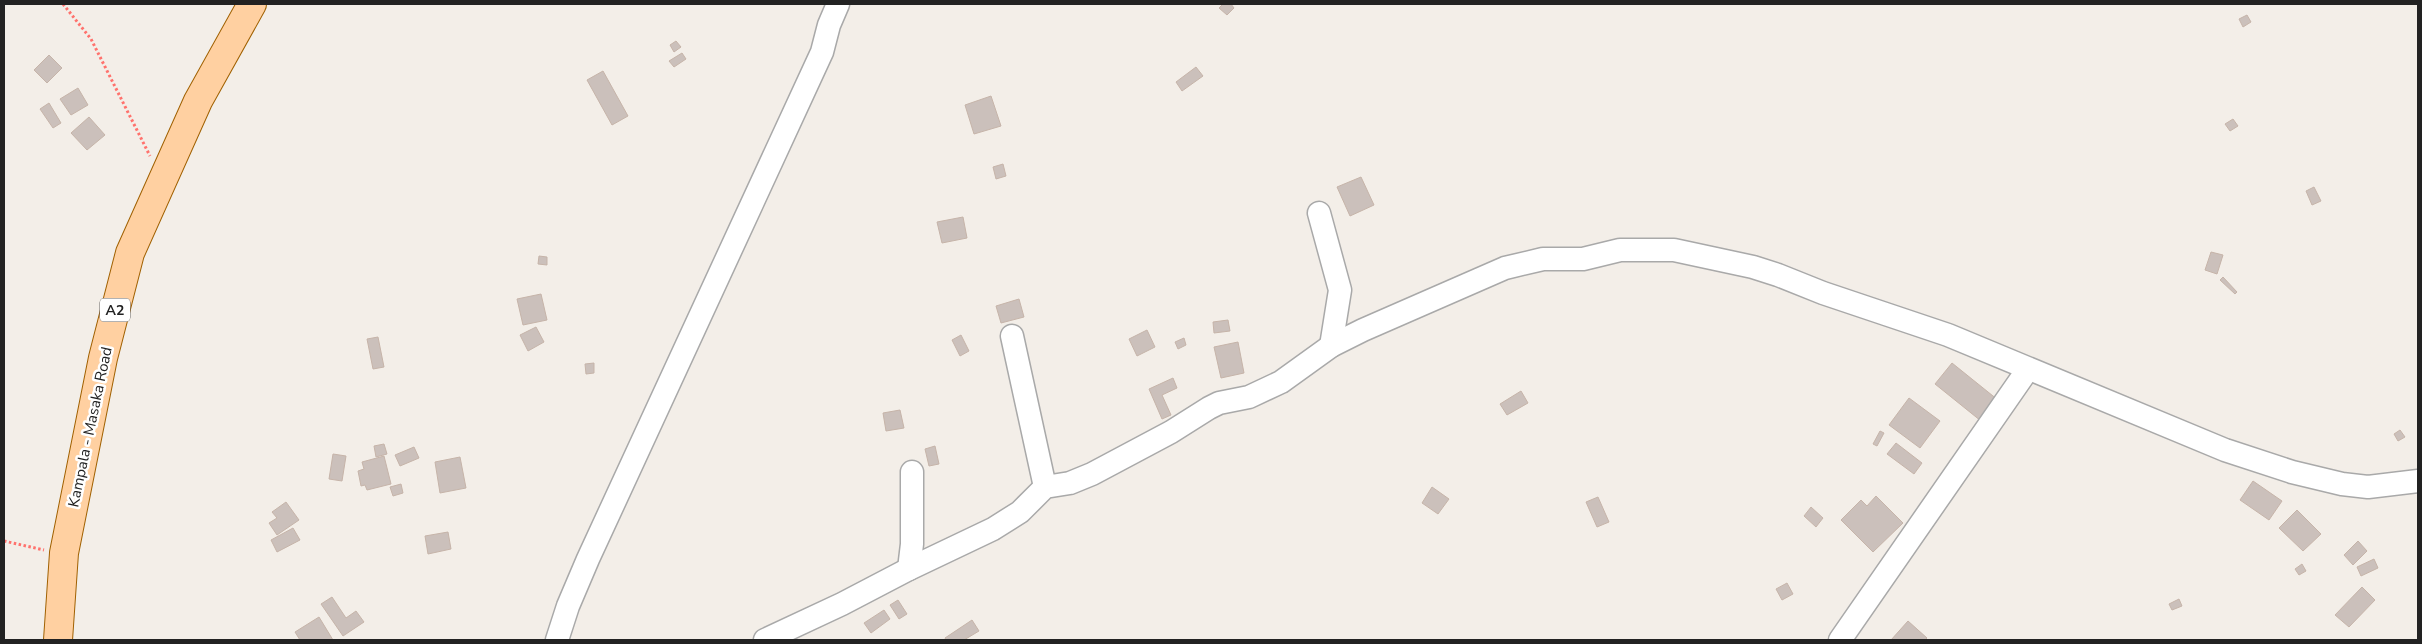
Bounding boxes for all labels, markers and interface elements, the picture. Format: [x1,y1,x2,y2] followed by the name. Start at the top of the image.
[100,298,130,322] road number: A2
[63,345,117,509] street label: Kampala - Masaka Road

